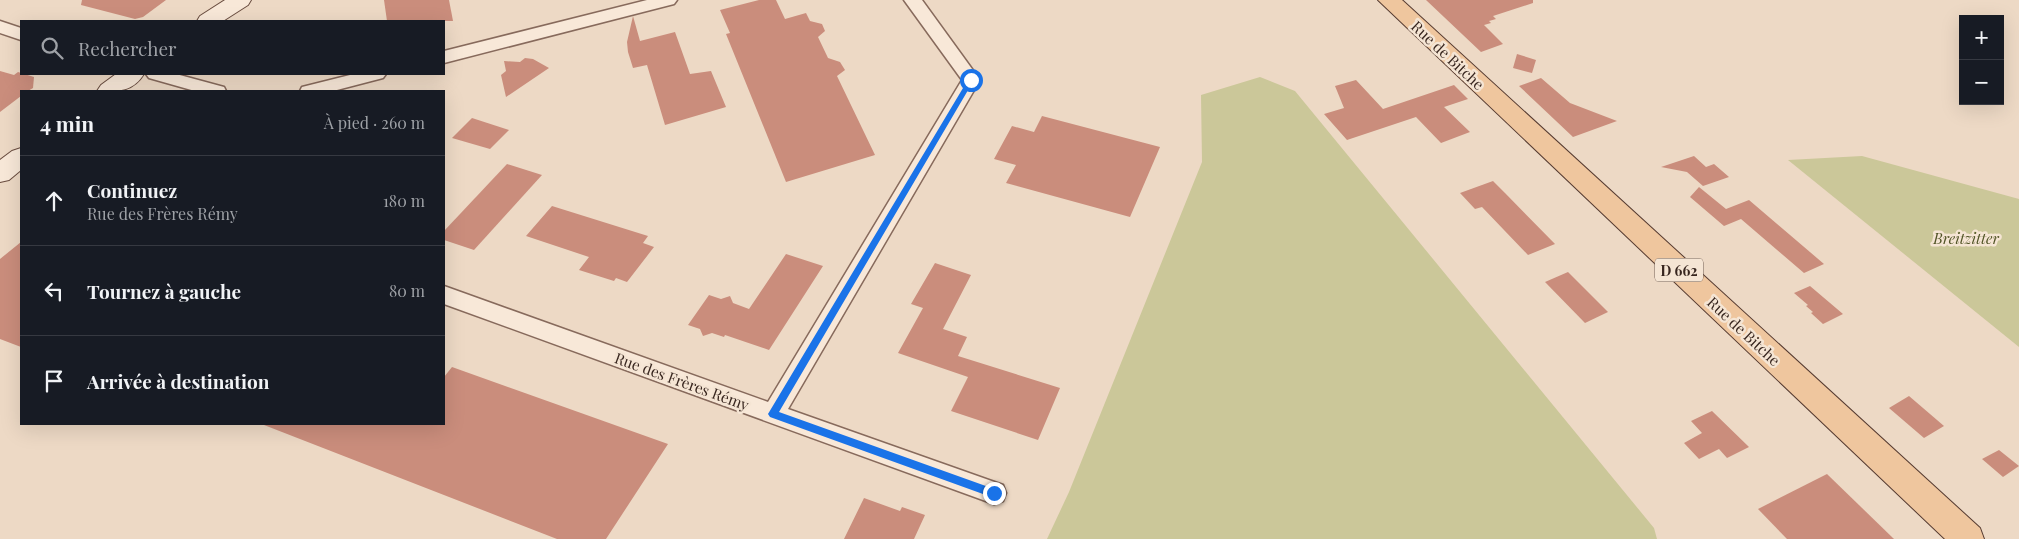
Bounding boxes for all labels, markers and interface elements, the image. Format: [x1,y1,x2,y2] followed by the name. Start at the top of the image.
[1959,15,2004,105] map controls
[1959,15,2004,60] button: +
[1407,16,1489,94] street label: Rue de Bitche
[20,20,445,75] search box
[38,34,66,62] icon: search
[78,35,177,61] text: Rechercher
[1959,60,2004,105] button: −
[960,69,983,92] route start
[40,109,94,137] text: 4 min
[324,112,425,133] text: À pied · 260 m
[87,177,177,203] text: Continuez
[40,187,68,215] icon: ahead
[383,190,425,211] text: 180 m
[87,203,238,224] text: Rue des Frères Rémy
[1932,228,1999,248] park label: Breitzitter
[1655,258,1703,282] road number: D 662
[40,277,68,305] icon: left
[87,278,241,304] text: Tournez à gauche
[389,280,425,301] text: 80 m
[1703,292,1785,370] street label: Rue de Bitche
[612,347,752,415] street label: Rue des Frères Rémy
[40,367,68,395] icon: arrive
[87,368,269,394] text: Arrivée à destination
[983,482,1006,505] route end

